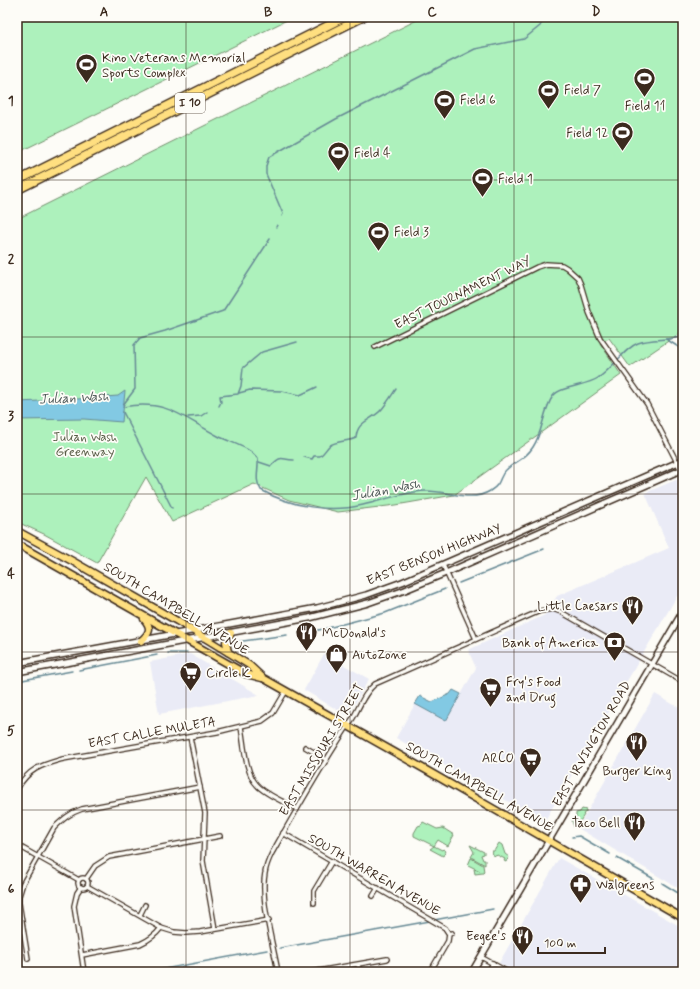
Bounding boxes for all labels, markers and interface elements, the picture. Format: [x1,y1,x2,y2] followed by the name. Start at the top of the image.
[100,4,108,21] text: A
[264,4,273,21] text: B
[427,4,437,21] text: C
[592,4,601,21] text: D
[102,50,245,82] place label: Kino Veterans Memorial Sports Complex
[73,52,99,85] sports icon: Kino Veterans Memorial Sports Complex
[632,65,658,98] sports icon: Field 11
[535,77,561,110] sports icon: Field 7
[564,82,601,99] place label: Field 7
[431,87,457,120] sports icon: Field 6
[460,92,496,109] place label: Field 6
[8,93,14,110] text: 1
[175,93,205,113] road number: I 10
[625,98,665,115] place label: Field 11
[610,120,636,153] sports icon: Field 12
[566,125,608,142] place label: Field 12
[326,140,352,173] sports icon: Field 4
[354,145,391,162] place label: Field 4
[469,166,495,199] sports icon: Field 1
[498,171,533,188] place label: Field 1
[365,219,391,252] sports icon: Field 3
[394,224,429,241] place label: Field 3
[8,251,15,268] text: 2
[392,252,535,334] street label: EAST TOURNAMENT WAY
[39,387,110,409] water label: Julian Wash
[8,408,14,425] text: 3
[53,429,118,461] park label: Julian Wash Greenway
[350,474,422,506] water label: Julian Wash
[364,520,504,590] street label: EAST BENSON HIGHWAY
[100,559,252,659] street label: SOUTH CAMPBELL AVENUE
[7,566,15,583] text: 4
[620,593,646,626] restaurant icon: Little Caesars
[537,598,618,615] place label: Little Caesars
[294,620,320,653] restaurant icon: McDonald's
[322,625,386,642] place label: McDonald's
[601,630,627,663] bank icon: Bank of America
[502,635,598,652] place label: Bank of America
[324,642,350,675] shop icon: AutoZone
[352,647,407,664] place label: AutoZone
[177,660,203,693] supermarket icon: Circle K
[206,665,251,682] place label: Circle K
[506,674,561,708] place label: Fry's Food and Drug
[478,676,504,709] supermarket icon: Fry's Food and Drug
[549,678,635,810] street label: EAST IRVINGTON ROAD
[276,680,369,819] street label: EAST MISSOURI STREET
[87,713,217,753] street label: EAST CALLE MULETA
[7,723,15,740] text: 5
[624,730,650,763] restaurant icon: Burger King
[403,738,556,836] street label: SOUTH CAMPBELL AVENUE
[517,745,543,778] supermarket icon: ARCO
[482,750,514,767] place label: ARCO
[603,763,671,781] place label: Burger King
[622,810,648,843] restaurant icon: Taco Bell
[572,815,620,832] place label: Taco Bell
[305,830,444,920] street label: SOUTH WARREN AVENUE
[568,872,594,905] pharmacy icon: Walgreens
[596,877,654,895] place label: Walgreens
[8,881,15,898] text: 6
[509,923,535,956] restaurant icon: Eegee's
[466,928,506,945] place label: Eegee's
[538,929,605,955] scale bar
[544,936,576,952] text: 100 m

